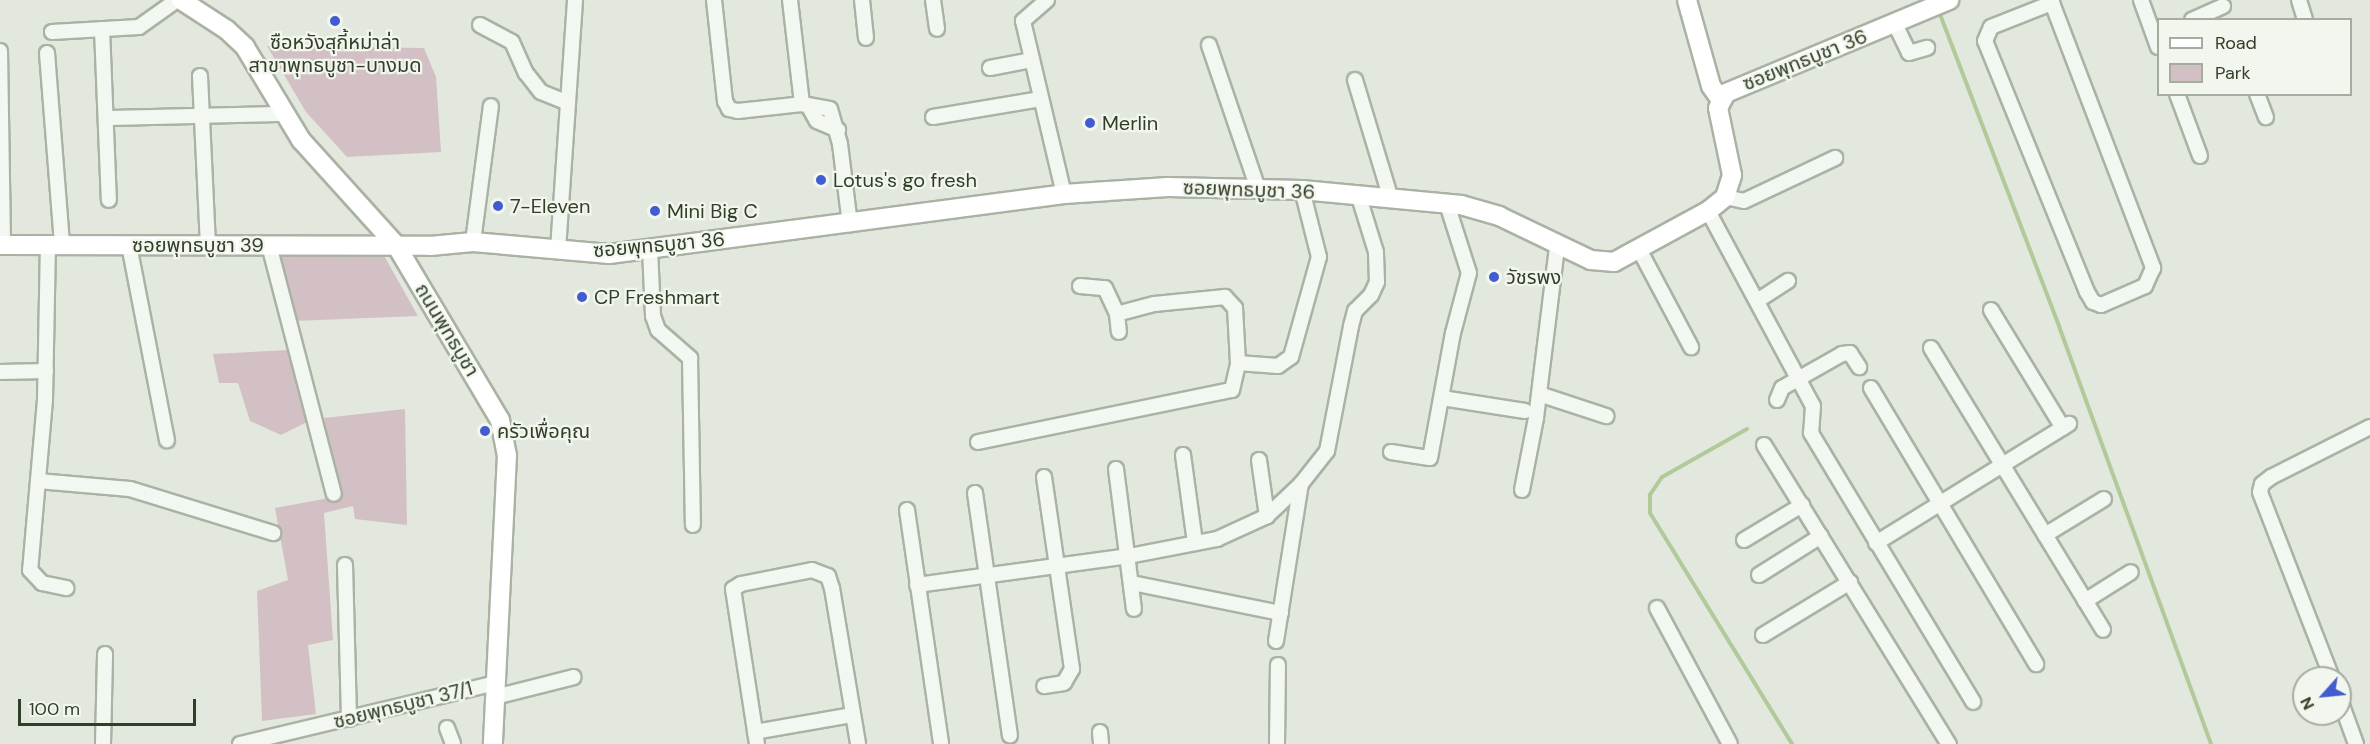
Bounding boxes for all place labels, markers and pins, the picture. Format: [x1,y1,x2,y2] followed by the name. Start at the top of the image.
[328,14,342,28] marker: ซือหวังสุกี้หม่าล่า สาขาพุทธบูชา-บางมด
[248,30,422,77] place label: ซือหวังสุกี้หม่าล่า สาขาพุทธบูชา-บางมด
[1102,111,1158,135] place label: Merlin
[1083,116,1097,130] marker: Merlin
[833,168,977,192] place label: Lotus's go fresh
[814,173,828,187] marker: Lotus's go fresh
[510,194,590,218] place label: 7-Eleven
[491,199,505,213] marker: 7-Eleven
[667,199,758,223] place label: Mini Big C
[648,204,662,218] marker: Mini Big C
[1506,265,1561,289] place label: วัชรพง
[1487,270,1501,284] marker: วัชรพง
[594,285,720,309] place label: CP Freshmart
[575,290,589,304] marker: CP Freshmart
[497,419,590,443] place label: ครัวเพื่อคุณ
[478,424,492,438] marker: ครัวเพื่อคุณ

